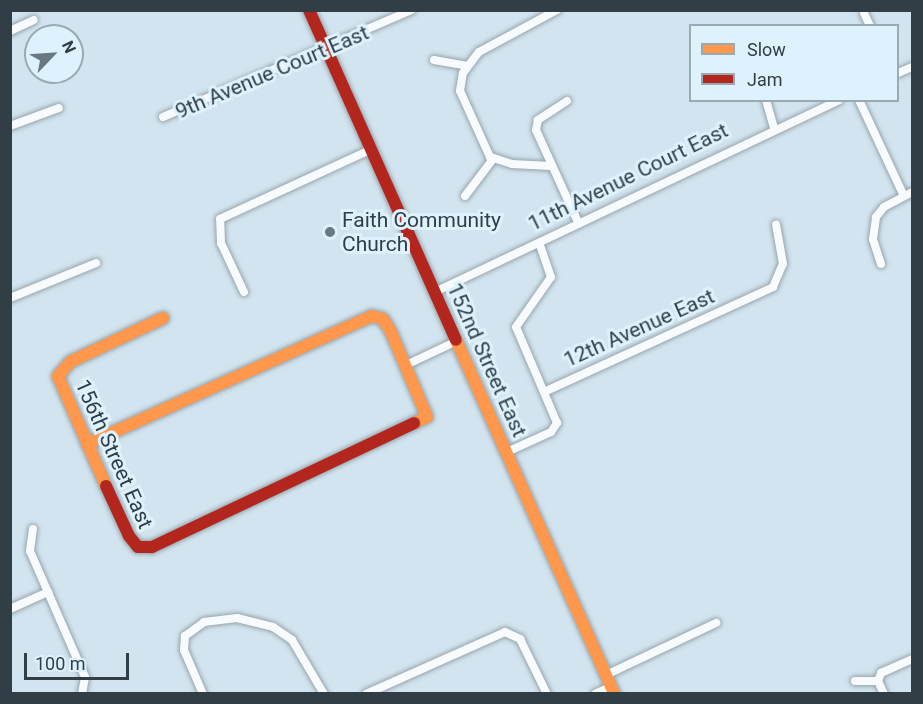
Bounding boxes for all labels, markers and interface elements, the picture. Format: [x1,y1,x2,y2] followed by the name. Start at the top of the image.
[172,20,372,124] street label: 9th Avenue Court East
[24,24,84,84] north arrow
[689,24,899,102] legend
[58,38,80,56] text: N
[747,39,786,60] text: Slow
[747,69,783,90] text: Jam
[524,118,732,236] street label: 11th Avenue Court East
[342,207,501,257] place label: Faith Community Church
[323,225,337,239] marker: Faith Community Church
[442,279,532,441] street label: 152nd Street East
[560,284,718,372] street label: 12th Avenue East
[70,375,158,533] street label: 156th Street East
[27,641,132,679] scale bar
[35,653,86,674] text: 100 m

